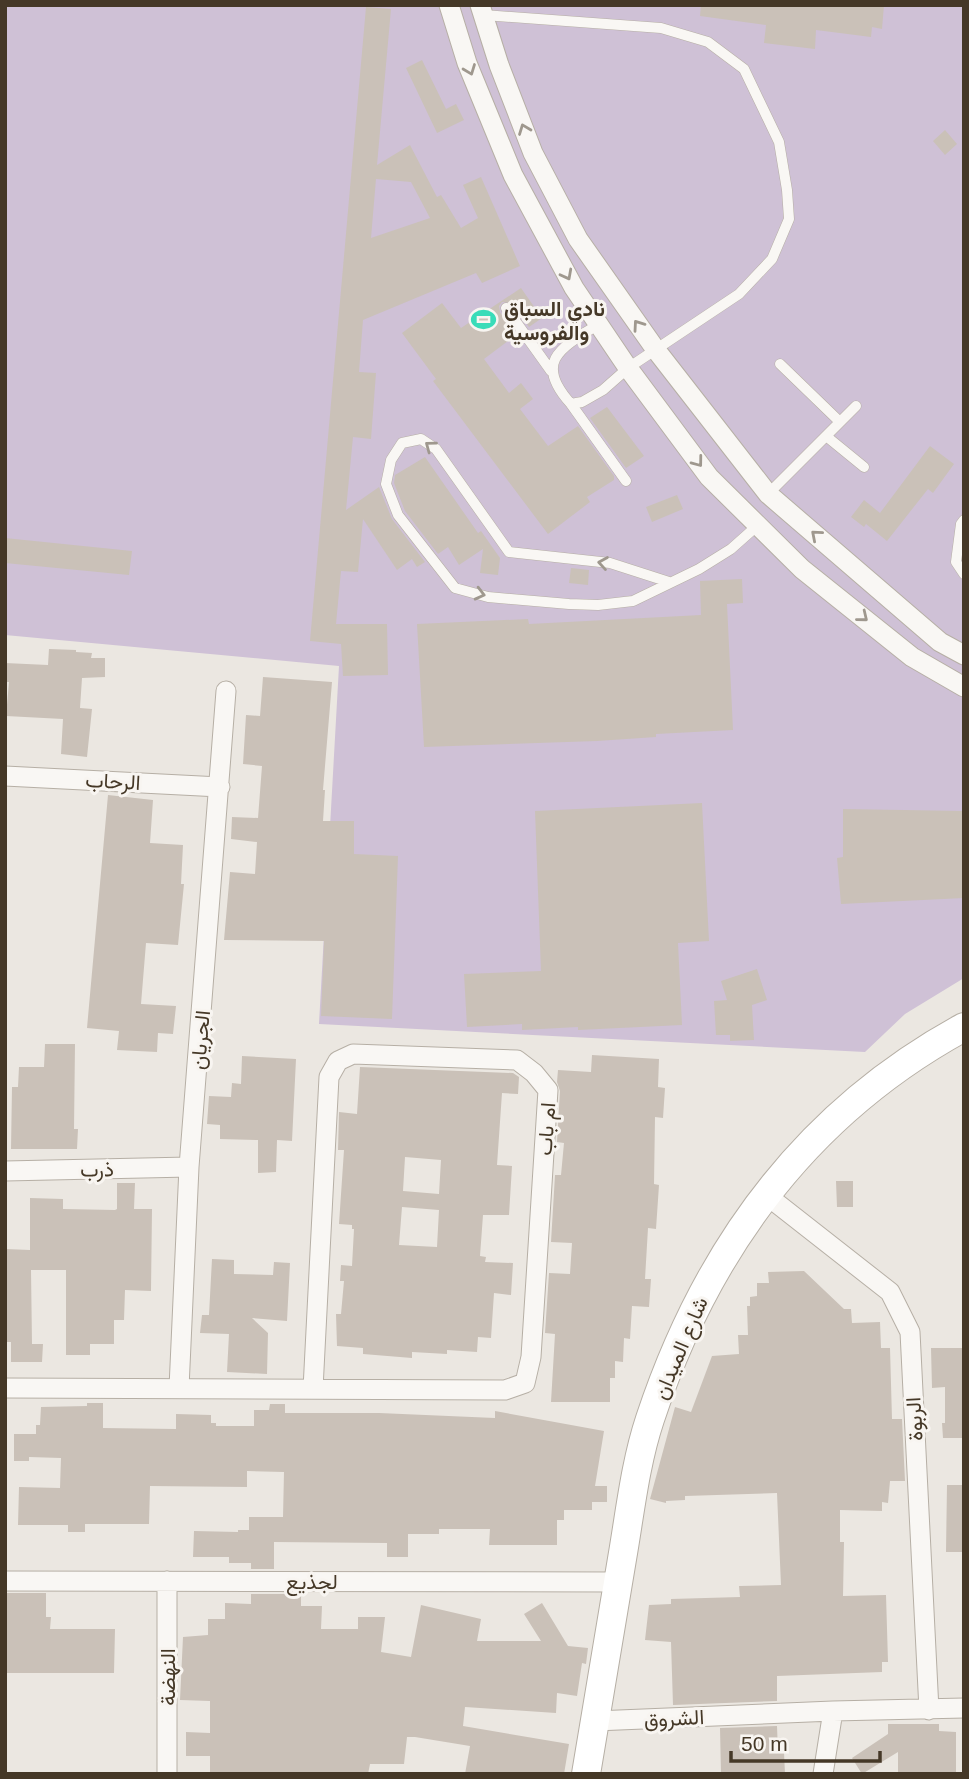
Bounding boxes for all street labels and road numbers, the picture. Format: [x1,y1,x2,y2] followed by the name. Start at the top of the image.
[85,768,141,796] street label: الرحاب
[186,1009,216,1071] street label: الجريان
[533,1102,562,1157] street label: ام باب
[80,1157,114,1183] street label: ذرب
[648,1293,715,1404] street label: شارع الميدان
[901,1396,929,1441] street label: الربوة
[286,1570,338,1596] street label: لجذيع
[156,1648,181,1706] street label: النهضة
[643,1705,705,1733] street label: الشروق

